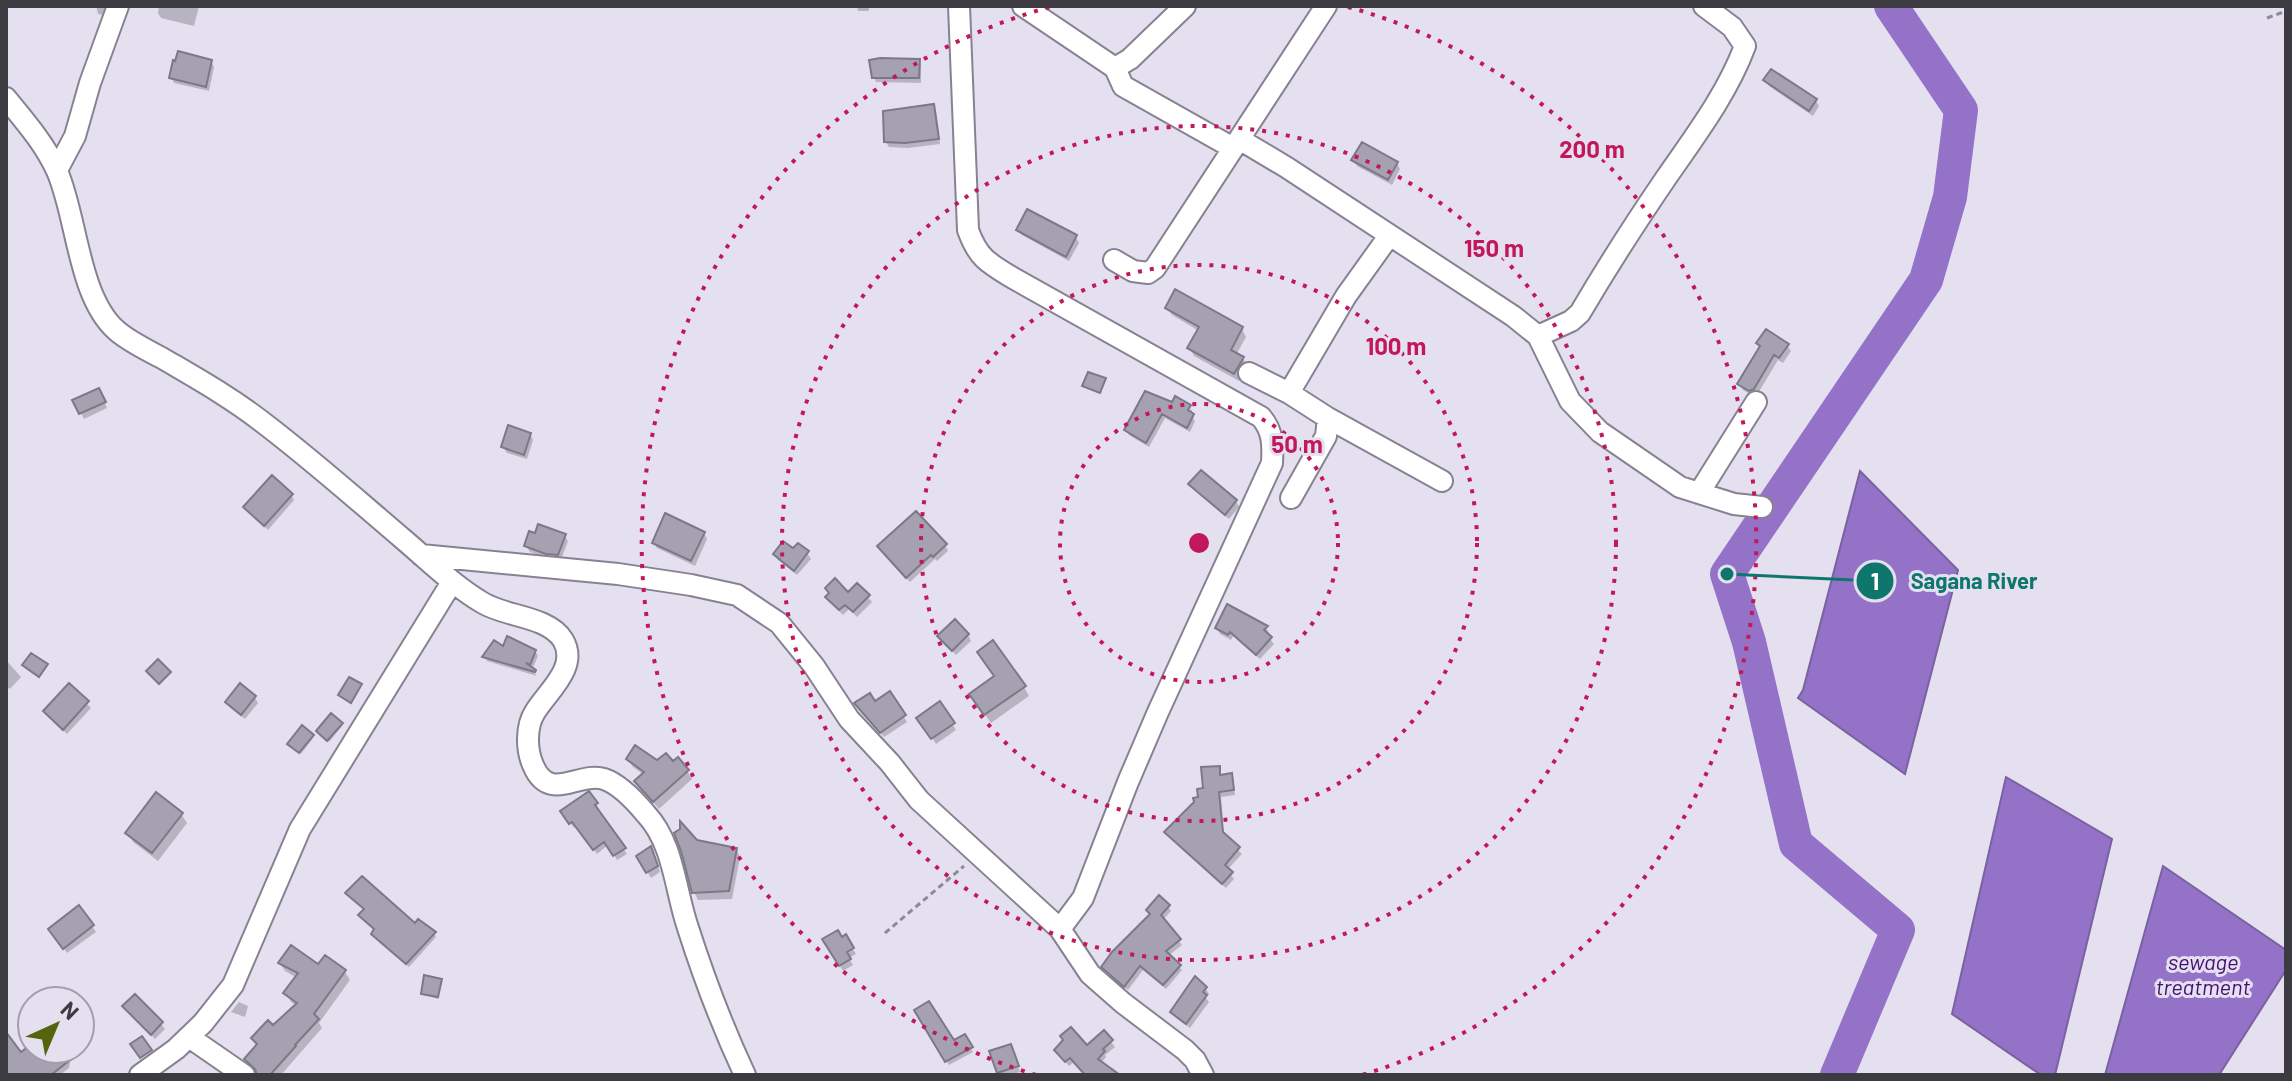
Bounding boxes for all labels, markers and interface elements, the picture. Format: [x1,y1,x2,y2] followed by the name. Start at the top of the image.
[1559,134,1625,163] text: 200 m
[1464,233,1524,262] text: 150 m
[1366,331,1426,360] text: 100 m
[1271,429,1323,458] text: 50 m
[1185,529,1213,557] centre of rings
[1855,558,2054,604] callout: Sagana River
[1871,566,1879,595] text: 1
[1911,567,2038,593] text: Sagana River
[2156,948,2250,999] water label: sewage treatment
[16,985,96,1065] north arrow
[56,995,85,1024] text: N

